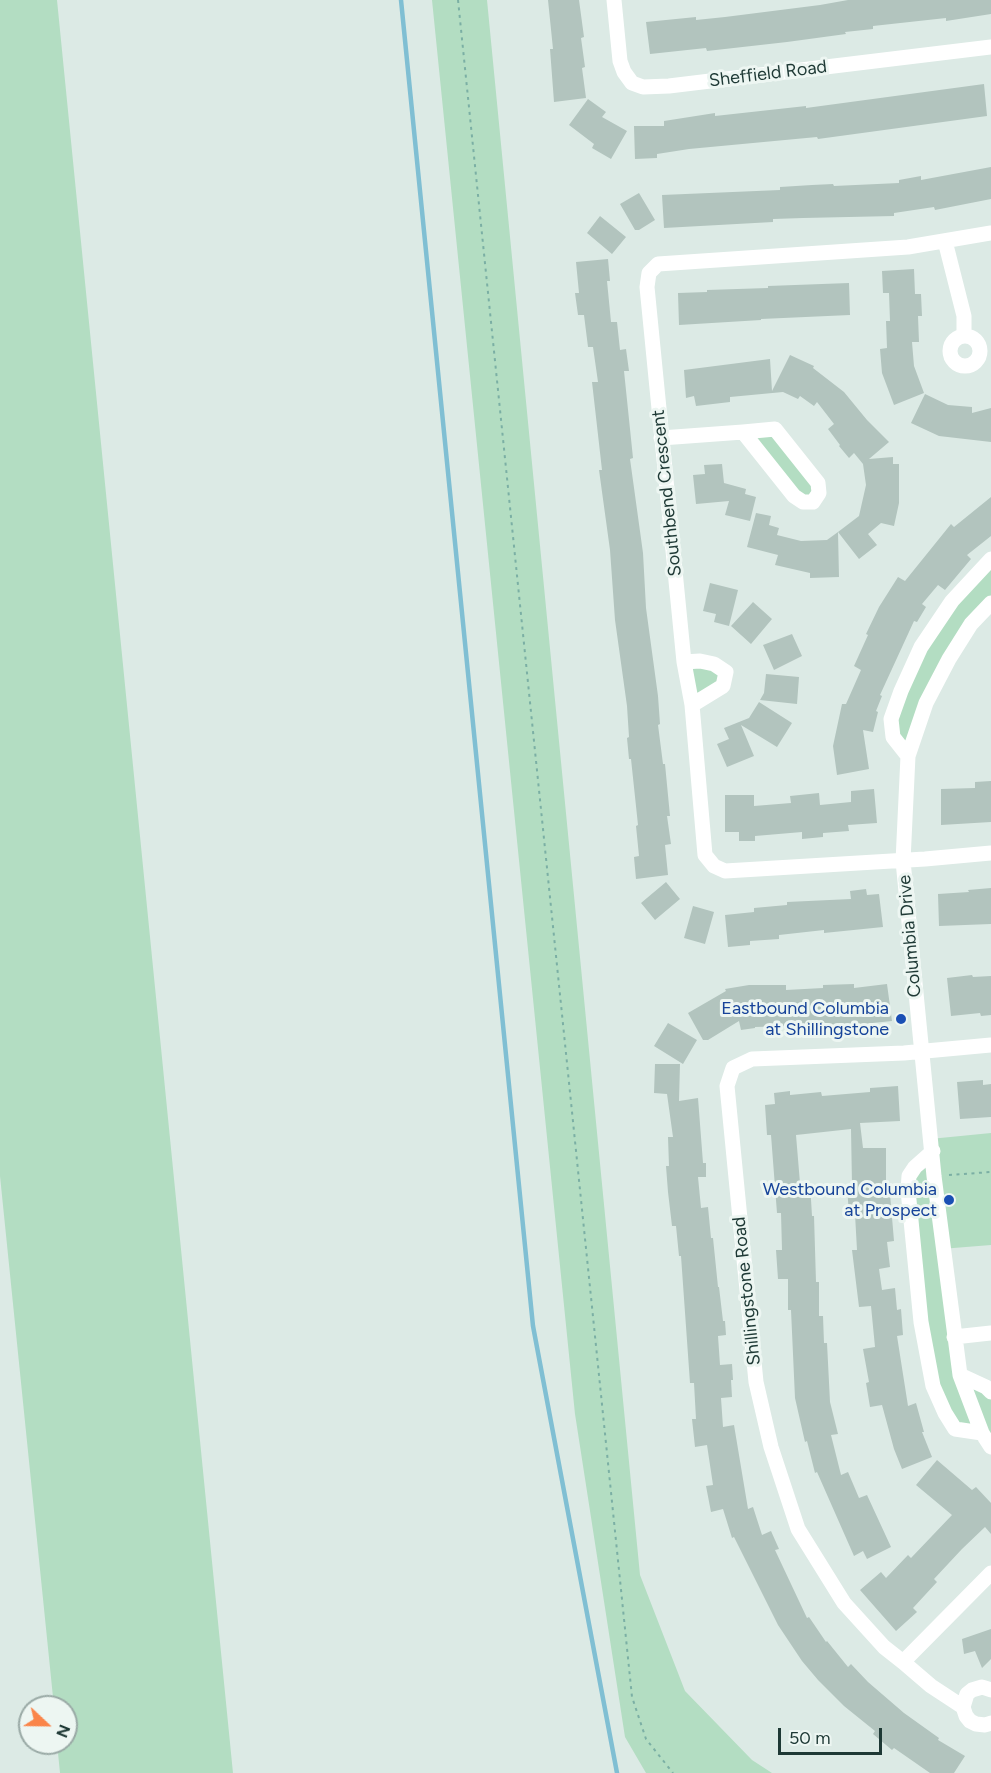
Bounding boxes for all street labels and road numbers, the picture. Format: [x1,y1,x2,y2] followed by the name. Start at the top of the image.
[708,56,828,92] street label: Sheffield Road
[648,409,686,577] street label: Southbend Crescent
[894,874,926,998] street label: Columbia Drive
[728,1216,766,1366] street label: Shillingstone Road

